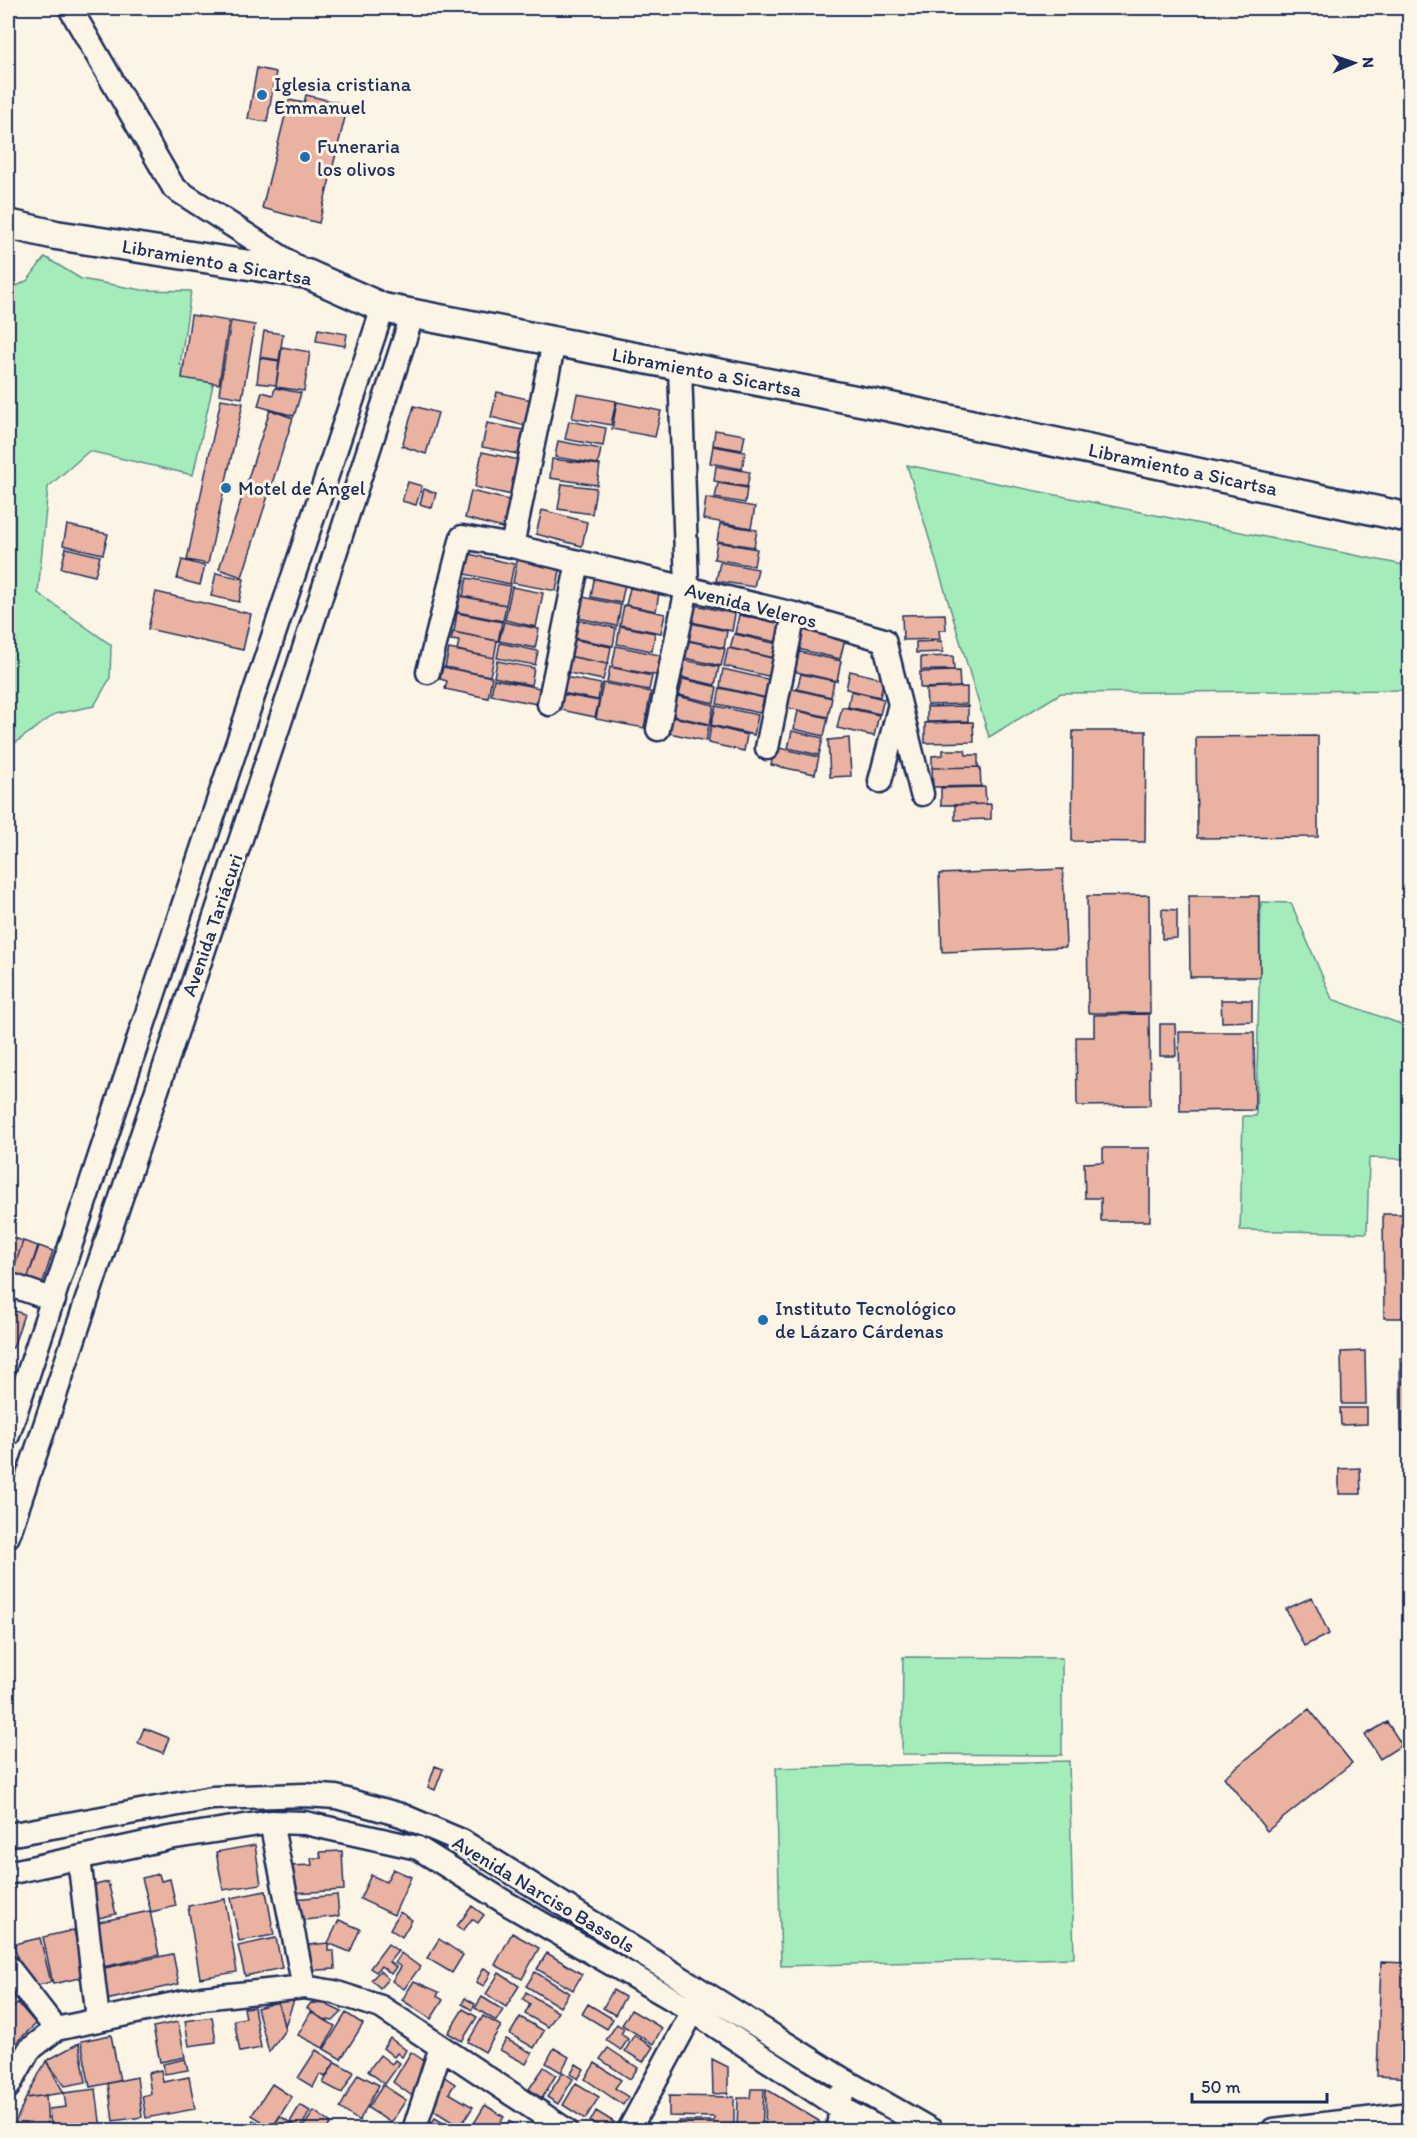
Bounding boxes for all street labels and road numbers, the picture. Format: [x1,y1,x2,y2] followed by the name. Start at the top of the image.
[120,233,315,291] street label: Libramiento a Sicartsa
[610,342,804,402] street label: Libramiento a Sicartsa
[1086,437,1280,501] street label: Libramiento a Sicartsa
[682,577,820,633] street label: Avenida Veleros
[176,851,248,999] street label: Avenida Tariácuri
[448,1830,640,1958] street label: Avenida Narciso Bassols

